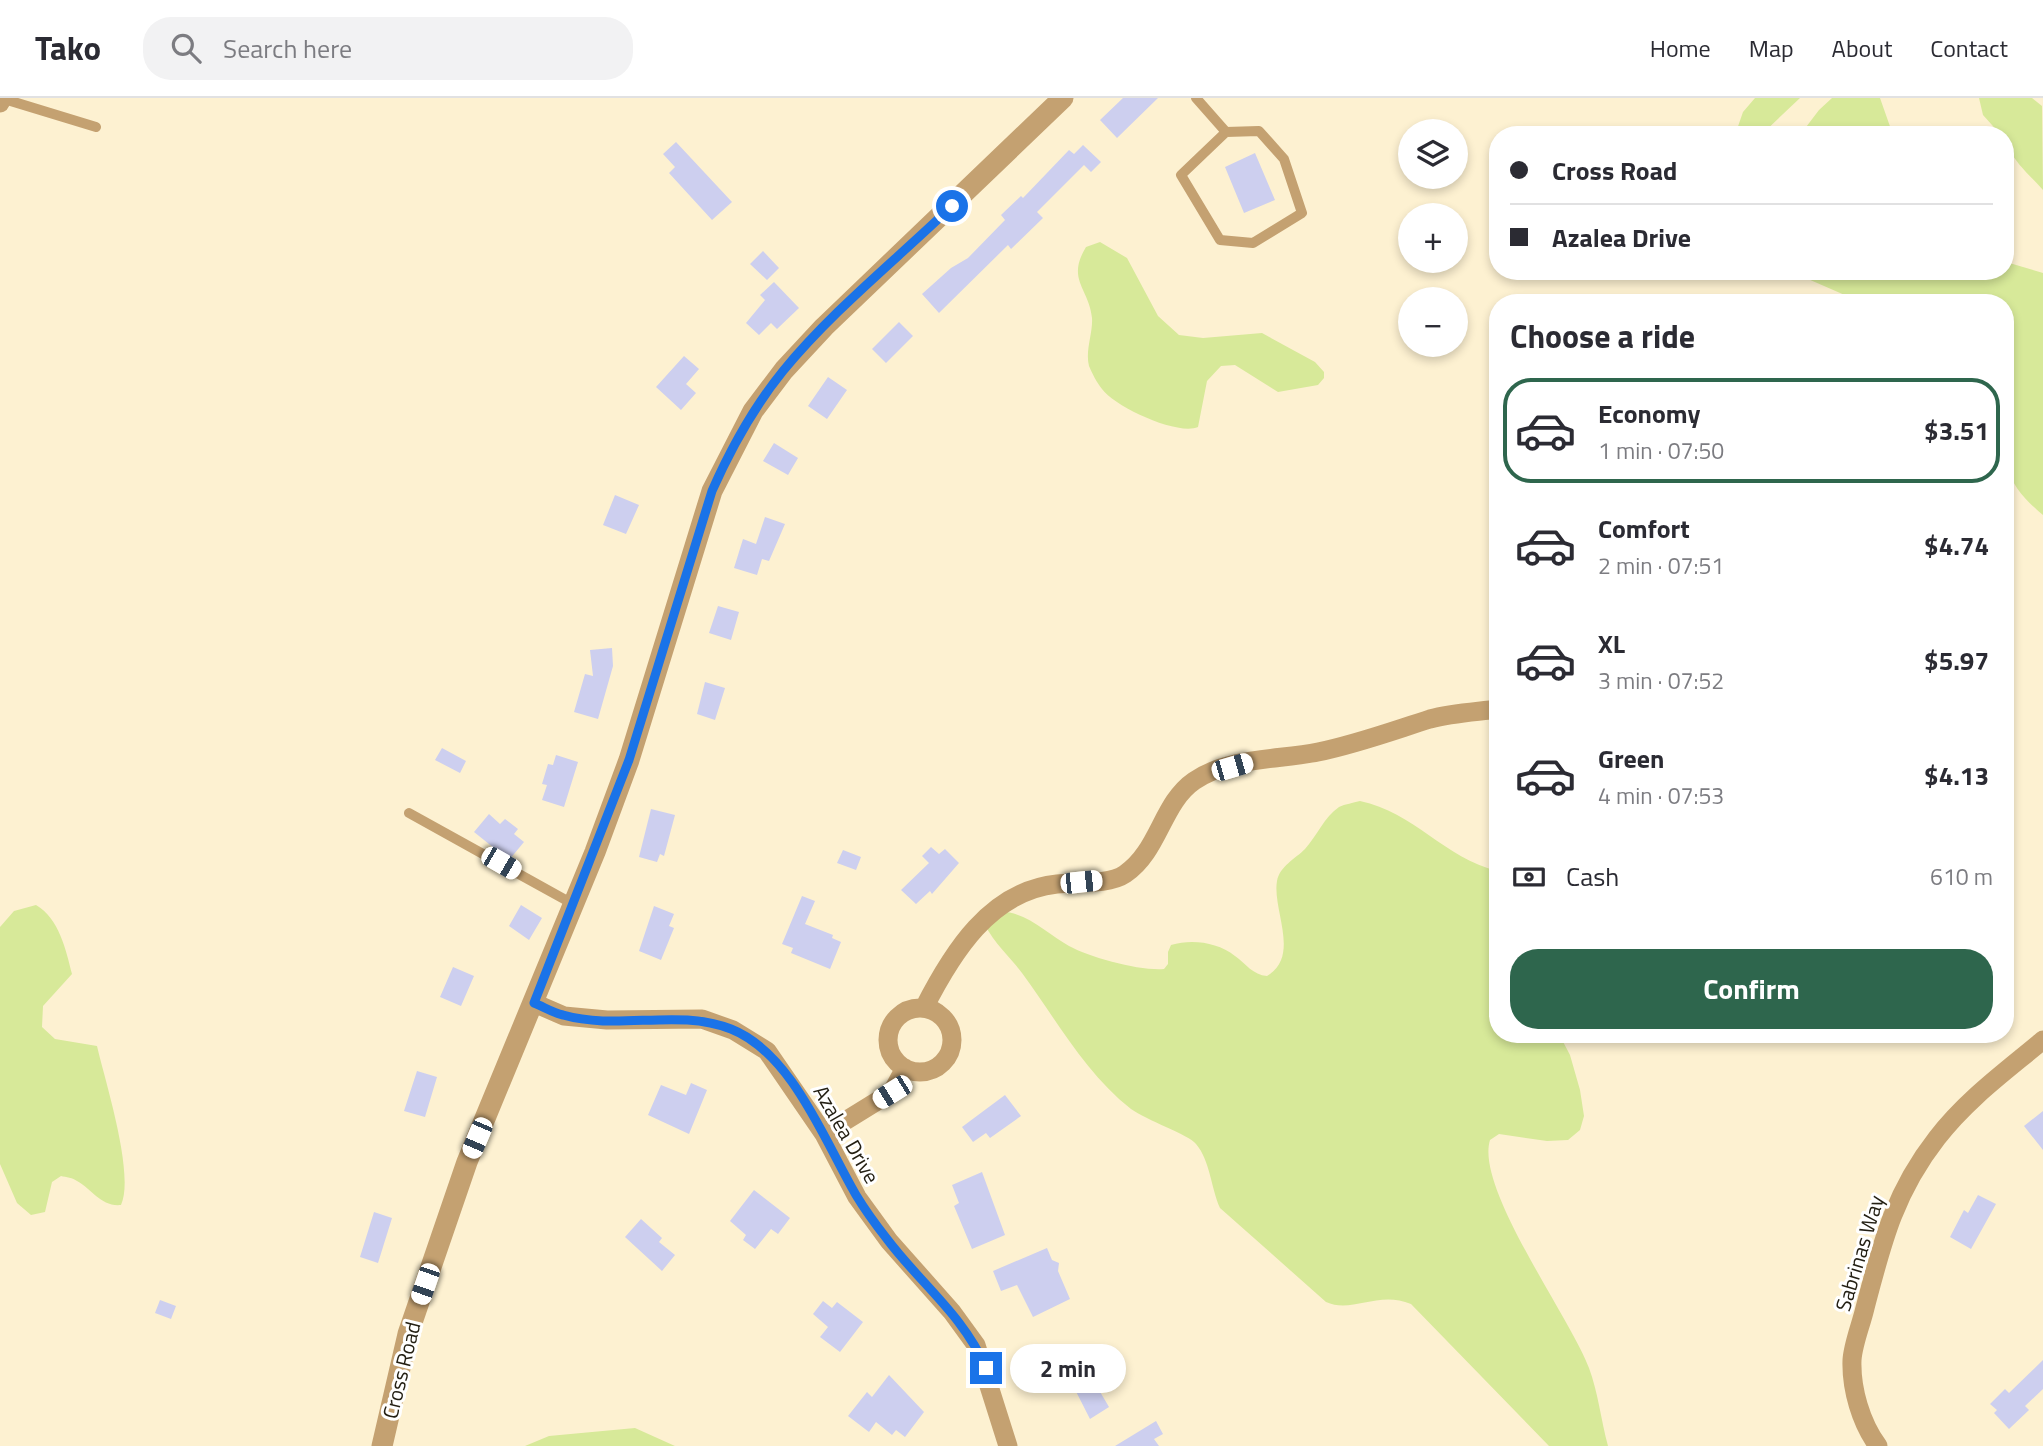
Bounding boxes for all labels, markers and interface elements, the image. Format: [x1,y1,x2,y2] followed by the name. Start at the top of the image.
[143,17,633,80] search box
[35,23,101,73] text: Tako
[167,29,205,67] icon: search
[223,29,352,68] text: Search here
[1650,30,1711,66] text: Home
[1749,30,1794,66] text: Map
[1832,30,1892,66] text: About
[1930,30,2008,66] text: Contact
[1398,119,1468,357] map controls
[1398,119,1468,189] button: layers
[1552,151,1677,190] text: Cross Road
[936,190,968,222] route start
[1398,203,1468,273] button: +
[1552,218,1691,257] text: Azalea Drive
[1398,287,1468,357] button: −
[1510,312,1695,360] text: Choose a ride
[1598,394,1700,433] text: Economy
[1514,399,1577,462] icon: car
[1924,411,1989,450] text: $3.51
[1598,433,1724,468] text: 1 min · 07:50
[1598,509,1690,548] text: Comfort
[1514,514,1577,577] icon: car
[1924,526,1989,565] text: $4.74
[1598,548,1724,583] text: 2 min · 07:51
[1598,624,1625,663] text: XL
[1514,629,1577,692] icon: car
[1924,641,1989,680] text: $5.97
[1598,663,1724,698] text: 3 min · 07:52
[1598,739,1664,778] text: Green
[1514,744,1577,807] icon: car
[1209,751,1256,783] car
[1924,756,1989,795] text: $4.13
[1598,778,1724,813] text: 4 min · 07:53
[478,843,525,883] car
[1566,857,1619,896] text: Cash
[1510,858,1548,896] icon: cash
[1930,859,1993,894] text: 610 m
[1060,869,1103,895] car
[1510,949,1993,1029] button: Confirm
[869,1072,916,1112] car
[806,1079,888,1189] street label: Azalea Drive
[460,1115,495,1161] car
[1826,1191,1892,1315] street label: Sabrinas Way
[409,1261,442,1307] car
[373,1318,429,1422] street label: Cross Road
[1010,1344,1126,1392] callout: 2 min
[1040,1351,1096,1386] text: 2 min
[970,1352,1002,1384] route end

